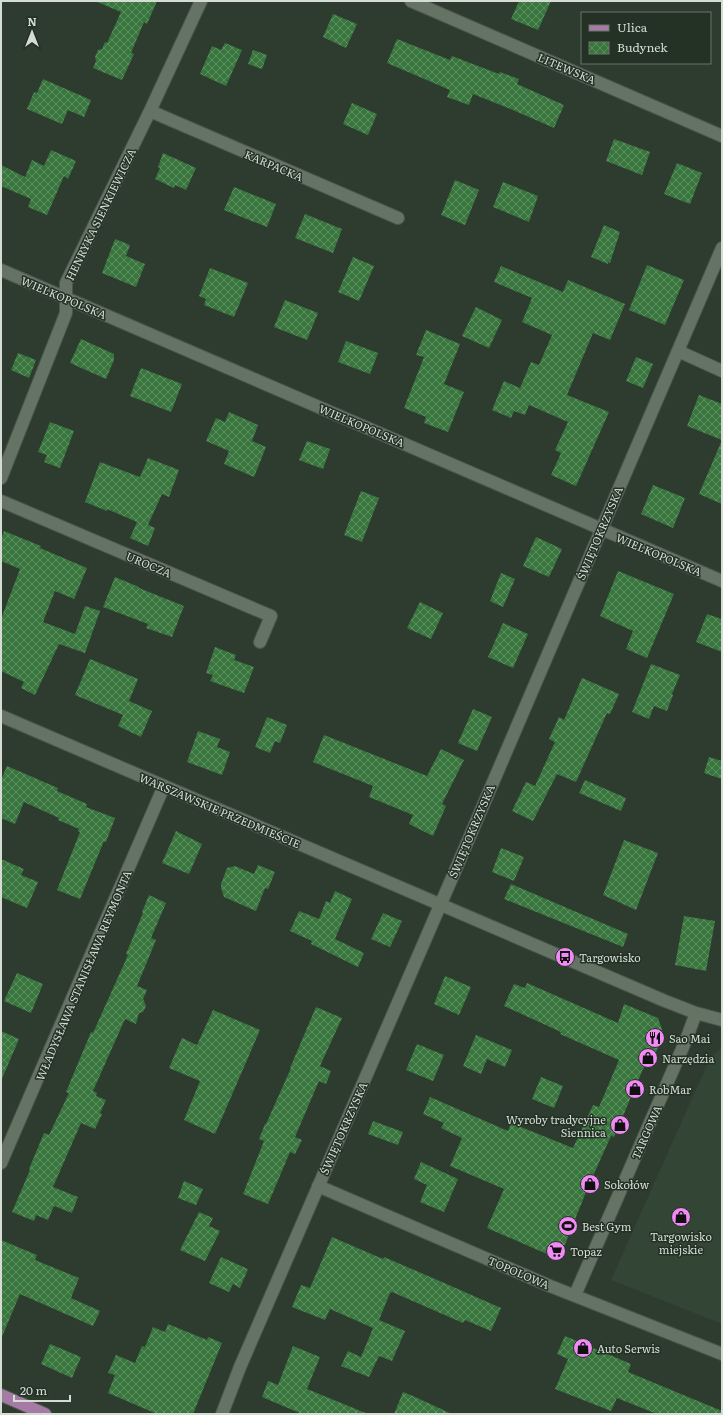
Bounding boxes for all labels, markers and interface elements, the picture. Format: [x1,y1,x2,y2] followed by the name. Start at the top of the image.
[12,12,52,52] north arrow
[581,12,711,64] legend
[27,13,37,29] text: N
[617,18,648,36] text: Ulica
[617,38,668,56] text: Budynek
[536,49,598,87] street label: LITEWSKA
[61,145,139,283] street label: HENRYKA SIENKIEWICZA
[242,145,306,185] street label: KARPACKA
[19,272,109,322] street label: WIELKOPOLSKA
[317,400,407,450] street label: WIELKOPOLSKA
[572,484,626,582] street label: ŚWIĘTOKRZYSKA
[614,529,704,579] street label: WIELKOPOLSKA
[124,547,174,581] street label: UROCZA
[137,769,303,851] street label: WARSZAWSKIE PRZEDMIEŚCIE
[444,782,498,880] street label: ŚWIĘTOKRZYSKA
[31,867,135,1083] street label: WŁADYSŁAWA STANISŁAWA REYMONTA
[554,946,576,968] bus stop icon: Targowisko
[579,949,641,965] place label: Targowisko
[644,1027,666,1049] restaurant icon: Sao Mai
[669,1030,711,1046] place label: Sao Mai
[637,1047,659,1069] shop icon: Narzędzia
[662,1050,714,1066] place label: Narzędzia
[624,1078,646,1100] shop icon: RobMar
[315,1079,371,1177] street label: ŚWIĘTOKRZYSKA
[649,1081,692,1097] place label: RobMar
[627,1102,665,1162] street label: TARGOWA
[506,1111,606,1140] place label: Wyroby tradycyjne Siennica
[609,1114,631,1136] shop icon: Wyroby tradycyjne Siennica
[579,1173,601,1195] shop icon: Sokołów
[604,1176,650,1192] place label: Sokołów
[670,1206,692,1228] shop icon: Targowisko miejskie
[557,1215,579,1237] sports icon: Best Gym
[582,1218,632,1234] place label: Best Gym
[650,1228,712,1257] place label: Targowisko miejskie
[545,1240,567,1262] supermarket icon: Topaz
[570,1243,602,1259] place label: Topaz
[486,1252,552,1292] street label: TOPOLOWA
[572,1337,594,1359] shop icon: Auto Serwis
[597,1340,660,1356] place label: Auto Serwis
[14,1377,70,1403] scale bar
[20,1381,47,1399] text: 20 m

